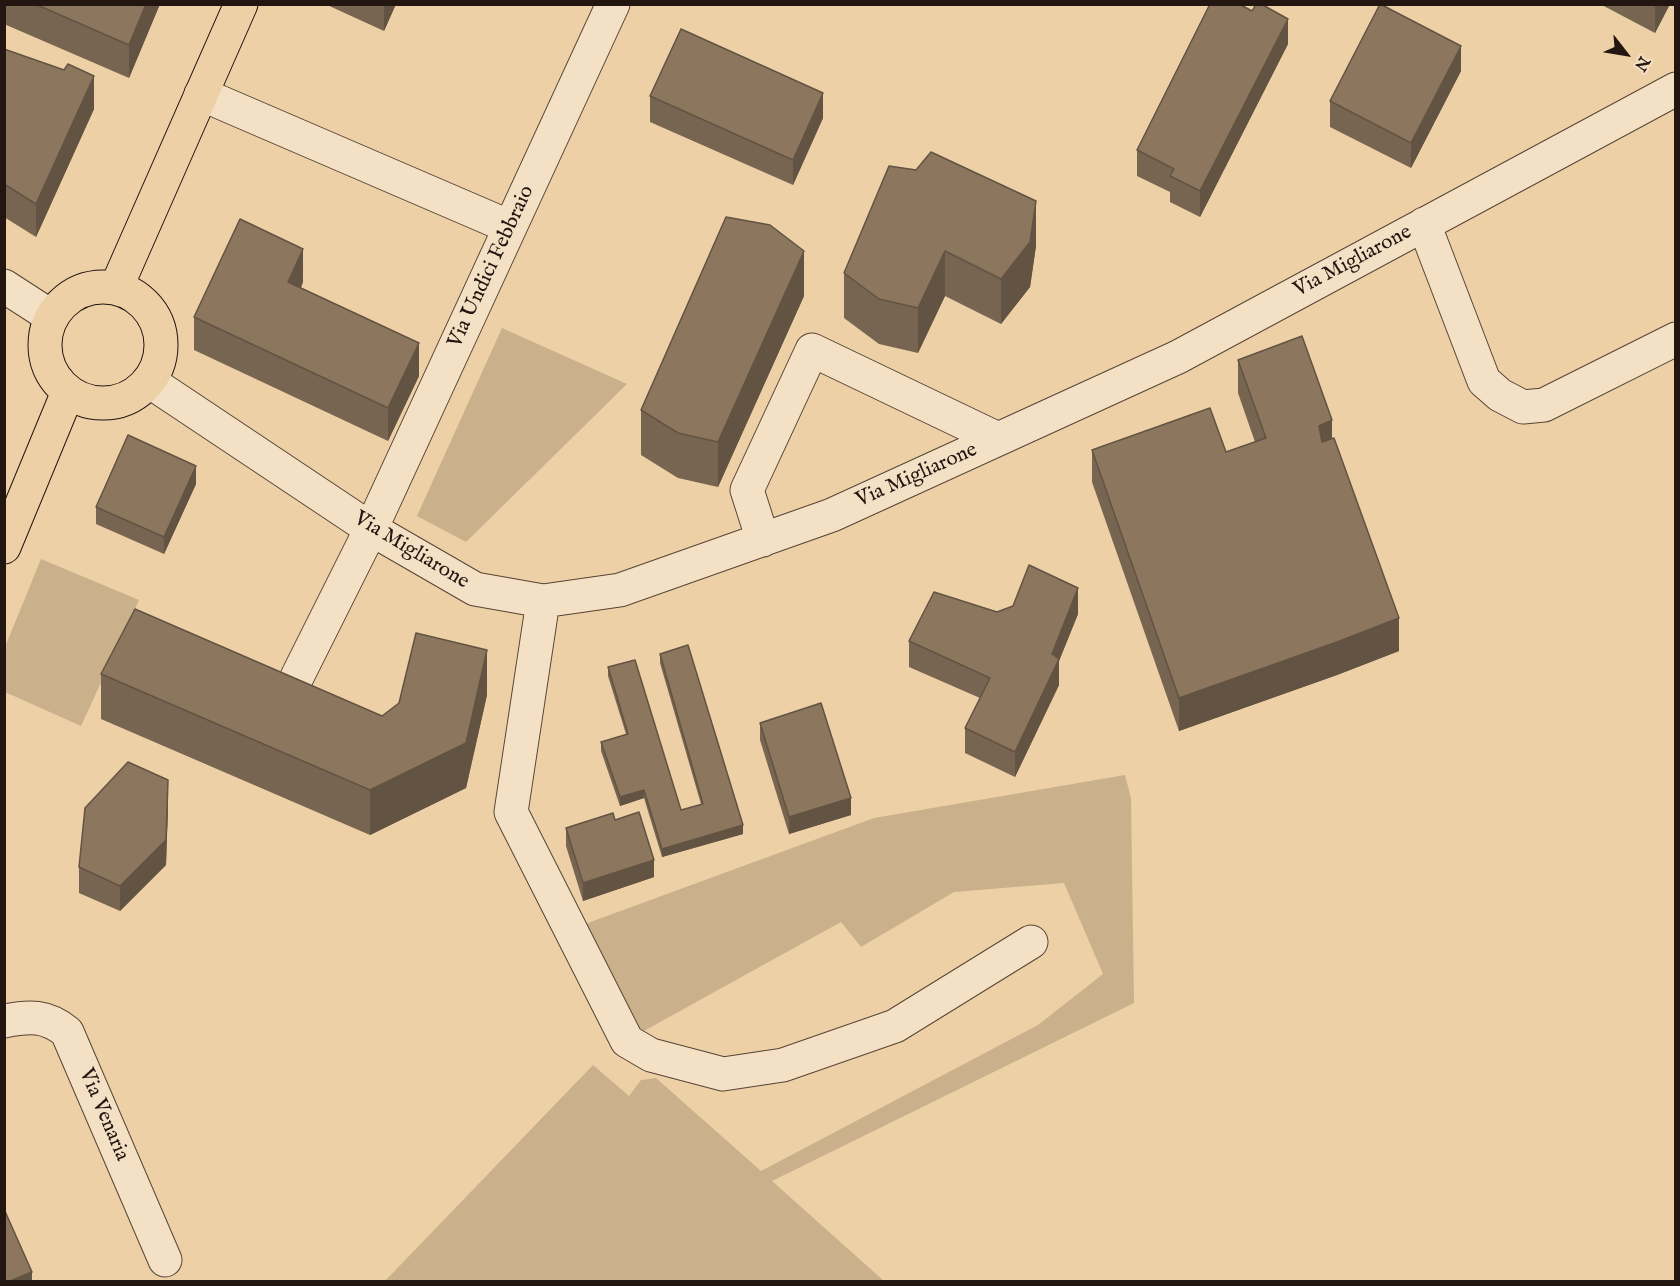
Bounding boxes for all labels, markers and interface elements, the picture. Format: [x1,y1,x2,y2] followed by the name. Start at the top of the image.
[1596,24,1656,84] north arrow
[1629,52,1654,74] text: N
[443,182,541,352] street label: Via Undici Febbraio
[1290,220,1416,304] street label: Via Migliarone
[852,438,982,514] street label: Via Migliarone
[349,507,473,595] street label: Via Migliarone
[72,1065,134,1165] street label: Via Venaria

